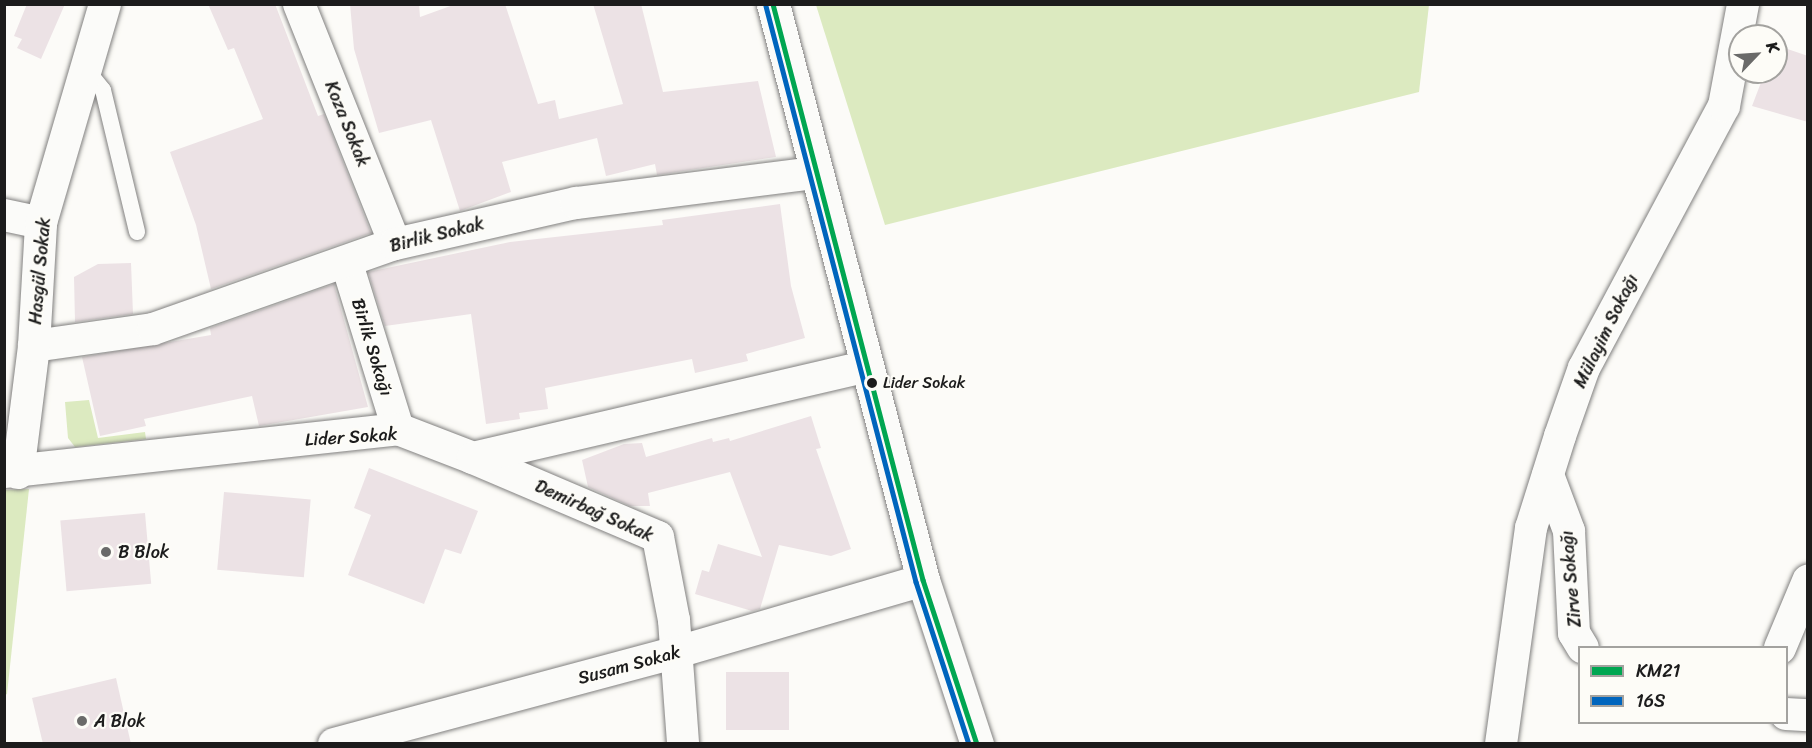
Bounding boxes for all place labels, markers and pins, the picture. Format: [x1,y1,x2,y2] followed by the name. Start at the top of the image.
[883,373,965,393] place label: Lider Sokak
[866,377,878,389] marker: Lider Sokak
[118,541,169,563] place label: B Blok
[99,545,113,559] marker: B Blok
[94,710,146,732] place label: A Blok
[75,714,89,728] marker: A Blok

